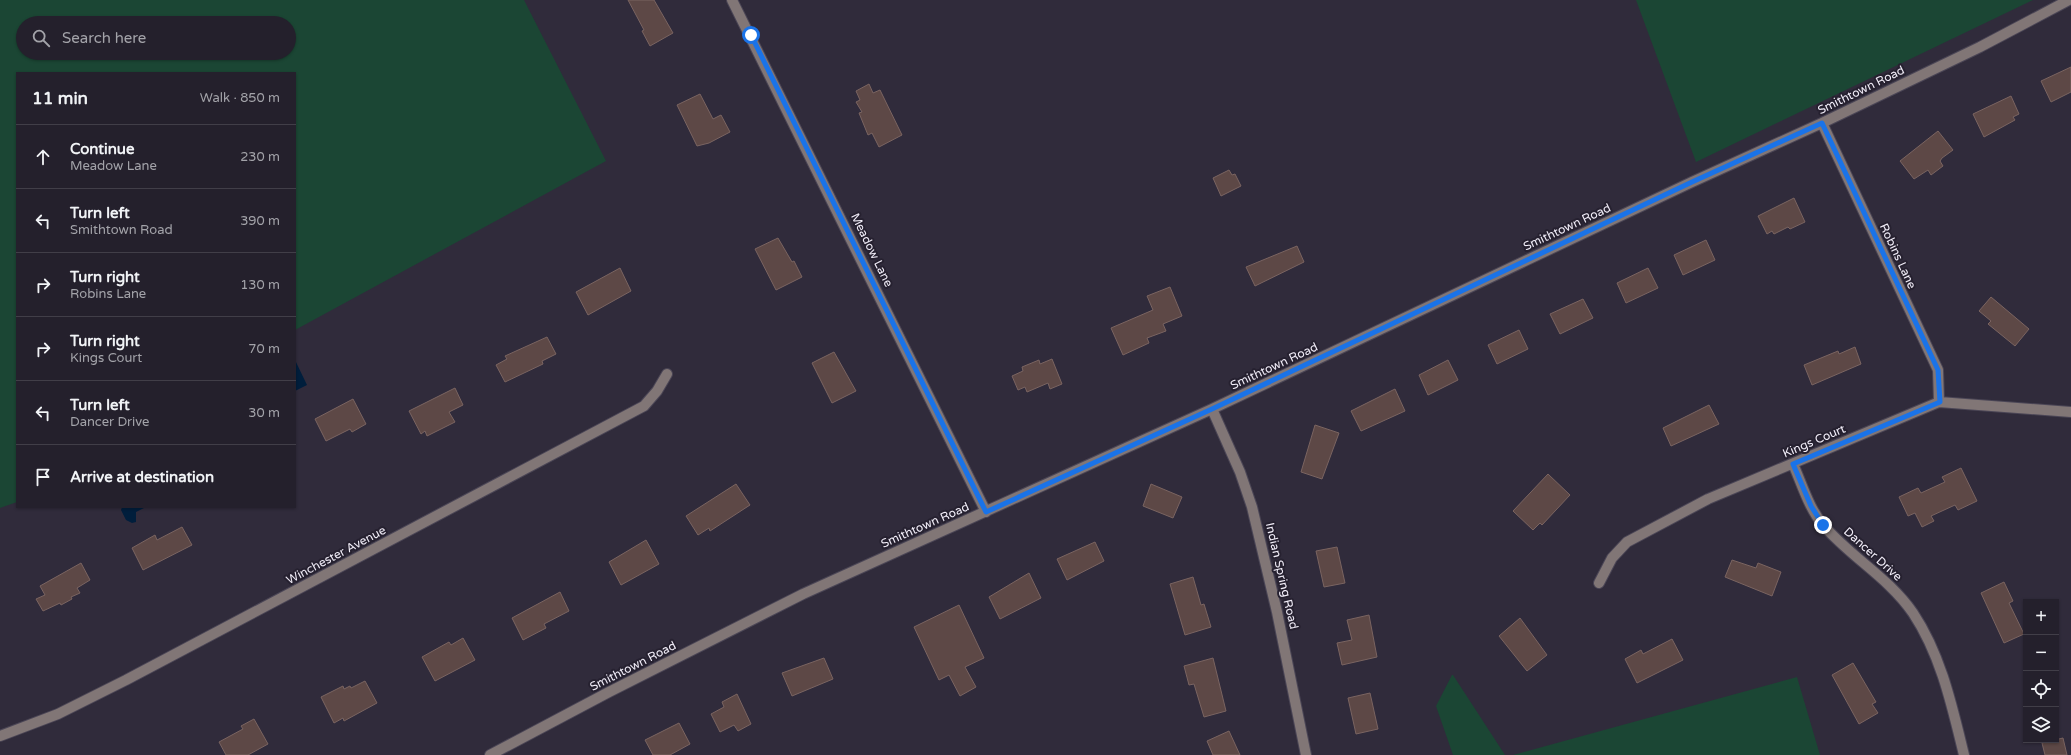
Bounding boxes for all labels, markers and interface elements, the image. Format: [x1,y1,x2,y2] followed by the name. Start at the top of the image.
[16,16,296,60] search box
[742,26,760,44] route start
[30,27,52,49] icon: search
[62,29,146,47] text: Search here
[1815,63,1907,117] street label: Smithtown Road
[32,88,88,109] text: 11 min
[200,90,280,106] text: Walk · 850 m
[70,140,134,158] text: Continue
[32,146,54,168] icon: ahead
[240,149,280,165] text: 230 m
[70,158,157,174] text: Meadow Lane
[1521,201,1613,253] street label: Smithtown Road
[70,204,130,222] text: Turn left
[32,210,54,232] icon: left
[848,211,896,289] street label: Meadow Lane
[240,213,280,229] text: 390 m
[1877,221,1919,291] street label: Robins Lane
[70,222,173,238] text: Smithtown Road
[70,268,140,286] text: Turn right
[32,274,54,296] icon: right
[240,277,280,293] text: 130 m
[70,286,146,302] text: Robins Lane
[70,332,140,350] text: Turn right
[32,338,54,360] icon: right
[1228,340,1320,392] street label: Smithtown Road
[248,341,280,357] text: 70 m
[70,350,142,366] text: Kings Court
[70,396,130,414] text: Turn left
[32,402,54,424] icon: left
[248,405,280,421] text: 30 m
[70,414,149,430] text: Dancer Drive
[1781,421,1848,460] street label: Kings Court
[32,466,54,488] icon: arrive
[70,468,214,486] text: Arrive at destination
[879,499,971,551] street label: Smithtown Road
[1814,516,1832,534] route end
[1263,521,1301,631] street label: Indian Spring Road
[284,523,388,587] street label: Winchester Avenue
[1841,524,1905,584] street label: Dancer Drive
[2023,599,2059,743] map controls
[2023,599,2059,635] button: +
[2023,635,2059,671] button: −
[588,638,678,694] street label: Smithtown Road
[2023,671,2059,707] button: locate
[2023,707,2059,743] button: layers

